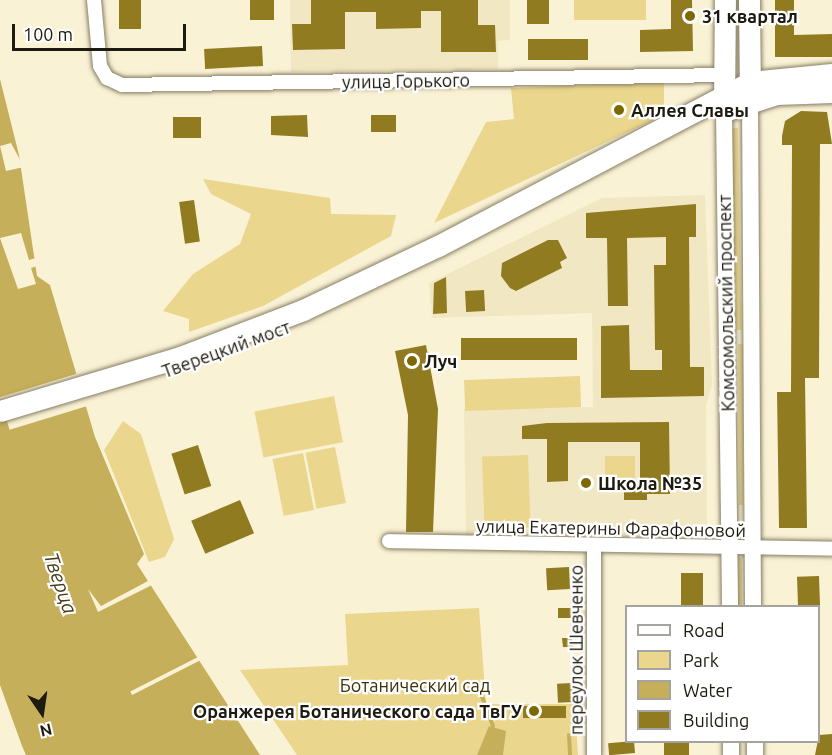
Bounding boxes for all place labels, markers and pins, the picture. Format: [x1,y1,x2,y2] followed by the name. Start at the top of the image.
[702,5,798,27] place label: 31 квартал
[683,9,697,23] marker: 31 квартал
[631,99,749,121] place label: Аллея Славы
[612,103,626,117] marker: Аллея Славы
[424,350,457,372] place label: Луч
[405,354,419,368] marker: Луч
[598,472,702,494] place label: Школа №35
[579,476,593,490] marker: Школа №35
[193,700,522,722] place label: Оранжерея Ботанического сада ТвГУ
[527,704,541,718] marker: Оранжерея Ботанического сада ТвГУ

